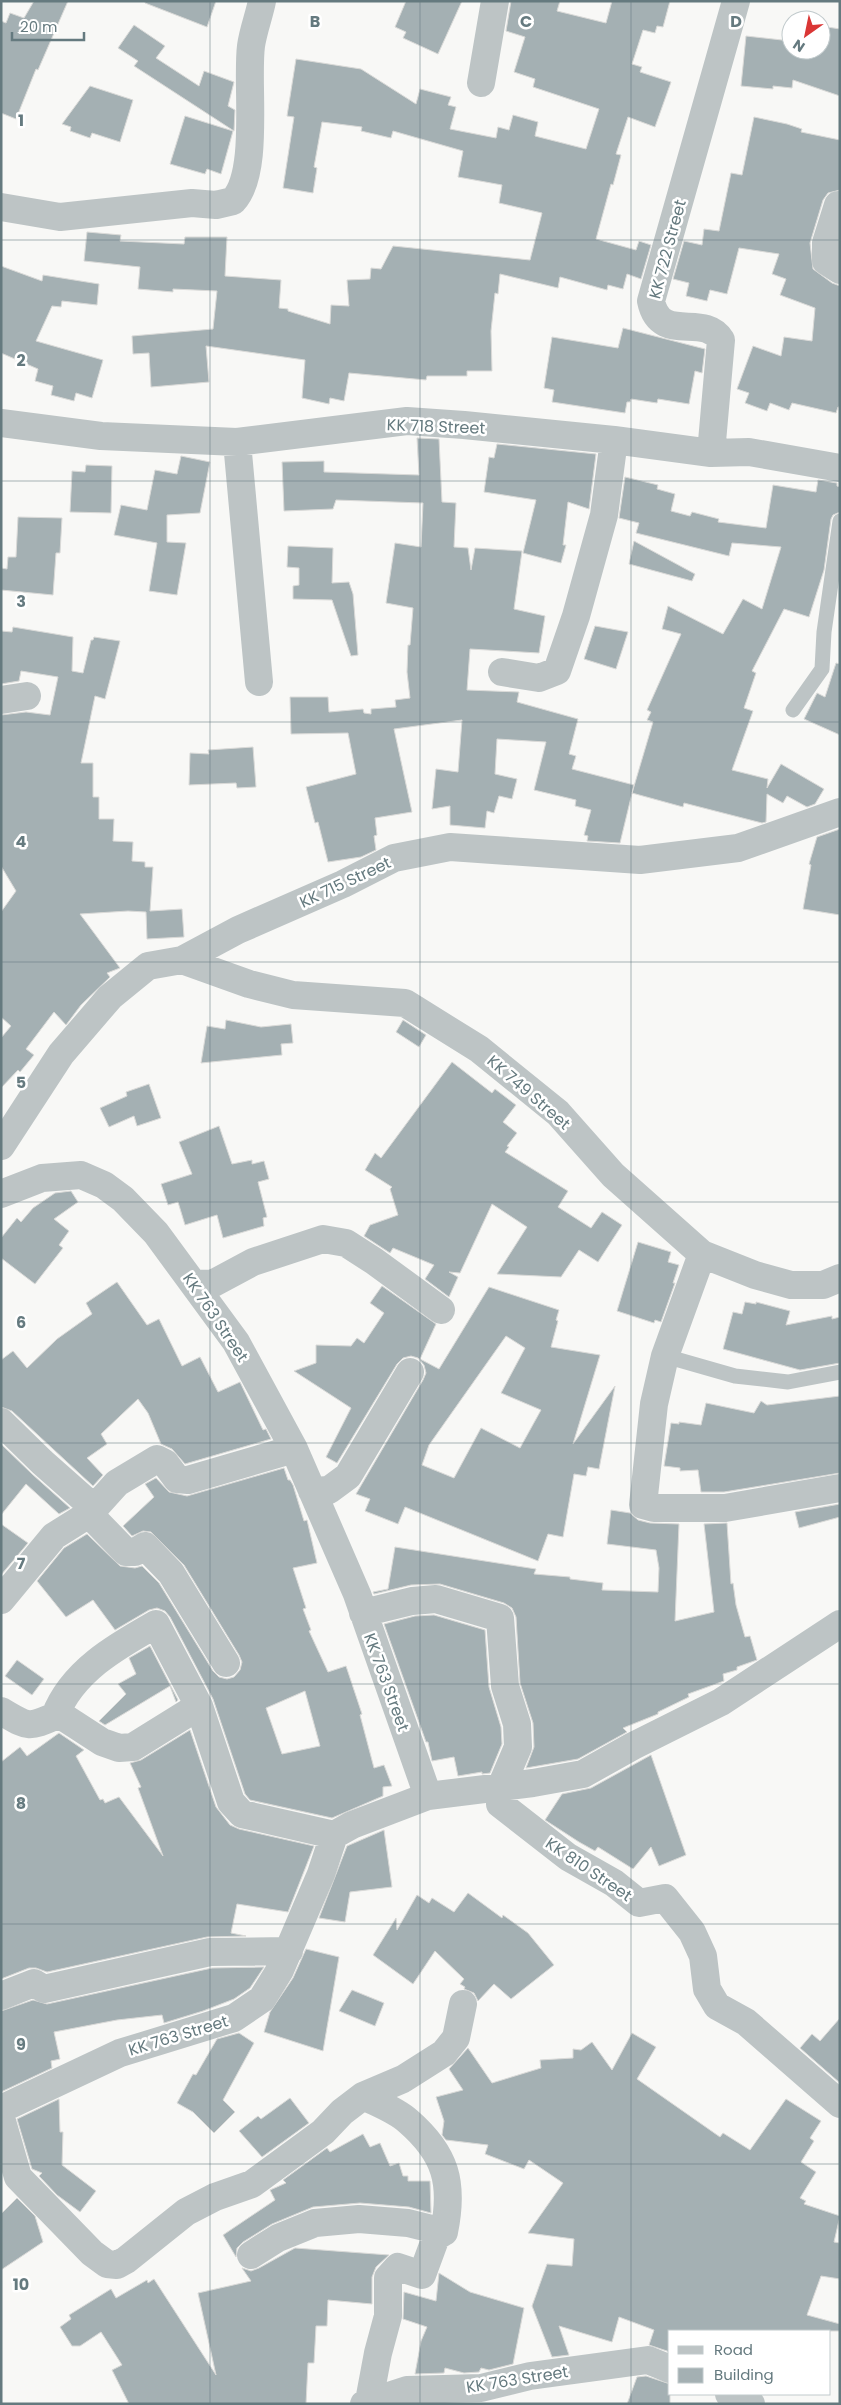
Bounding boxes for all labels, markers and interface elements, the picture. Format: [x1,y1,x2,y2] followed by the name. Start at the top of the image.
[12,10,85,42] scale bar
[310,10,320,33] text: B
[520,10,532,33] text: C
[730,10,742,33] text: D
[781,10,831,60] north arrow
[20,16,58,37] text: 20 m
[789,35,809,57] text: N
[18,109,24,132] text: 1
[643,197,692,301] street label: KK 722 Street
[16,349,26,372] text: 2
[386,413,486,440] street label: KK 718 Street
[16,590,26,613] text: 3
[16,830,27,853] text: 4
[296,851,395,914] street label: KK 715 Street
[482,1050,575,1135] street label: KK 749 Street
[16,1071,26,1094] text: 5
[177,1268,254,1366] street label: KK 763 Street
[16,1311,26,1334] text: 6
[17,1552,26,1575] text: 7
[358,1630,415,1735] street label: KK 763 Street
[16,1792,26,1815] text: 8
[541,1832,637,1907] street label: KK 810 Street
[126,2009,231,2062] street label: KK 763 Street
[16,2033,26,2056] text: 9
[13,2273,29,2296] text: 10
[668,2330,831,2395] legend
[714,2339,753,2360] text: Road
[464,2360,570,2399] street label: KK 763 Street
[714,2364,774,2385] text: Building

